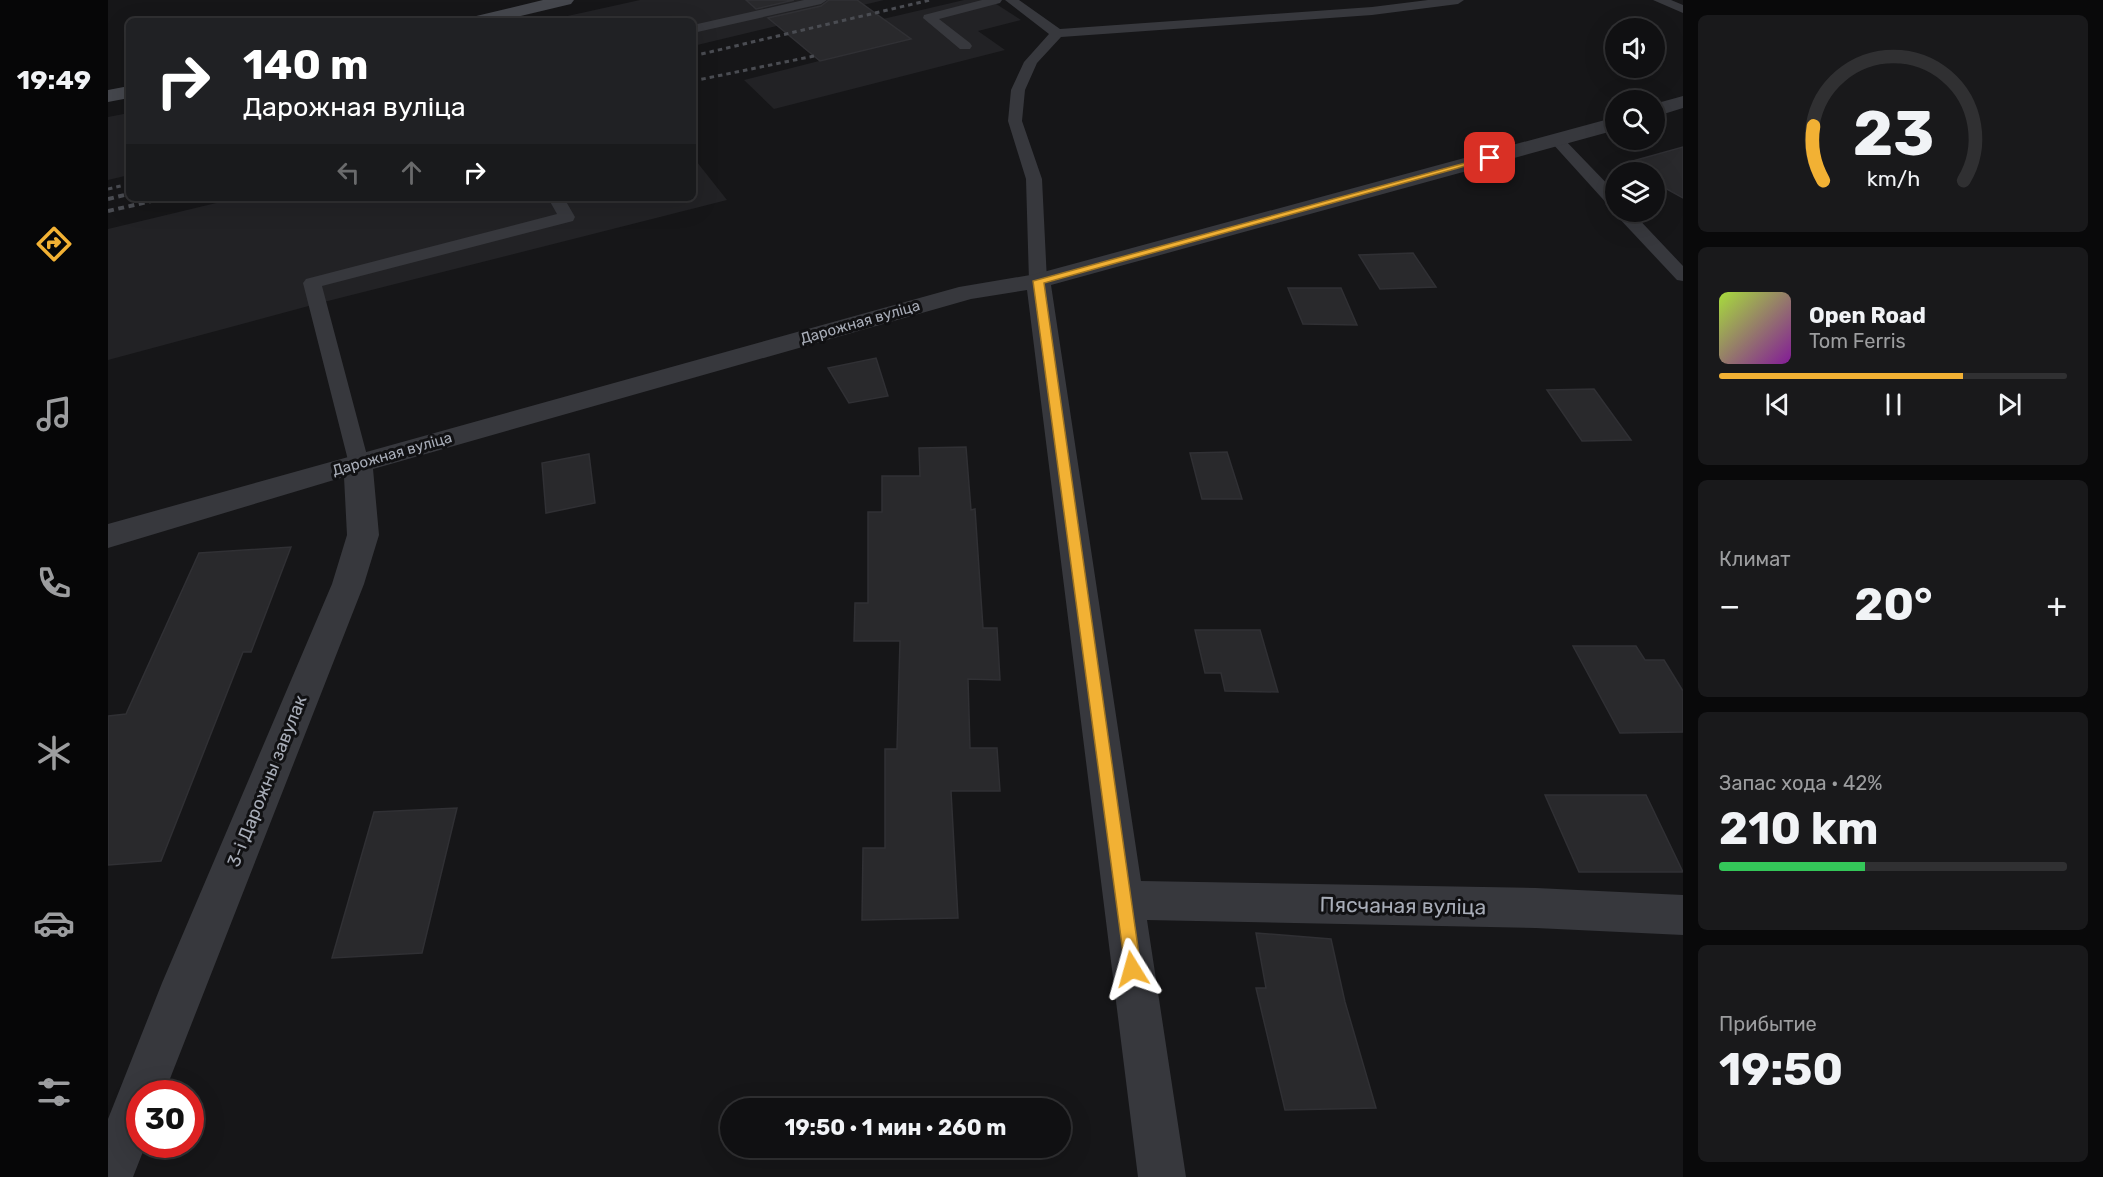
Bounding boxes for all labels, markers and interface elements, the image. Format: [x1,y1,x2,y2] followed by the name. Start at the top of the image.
[1605,18,1665,222] map controls
[1605,18,1665,78] button: sound
[243,40,369,90] text: 140 m
[144,42,222,120] icon: right
[17,64,91,96] text: 19:49
[1605,90,1665,150] button: search
[243,91,466,123] text: Дарожная вуліца
[1852,97,1934,171] text: 23
[1464,132,1515,183] pin
[1473,141,1506,174] icon: arrive
[332,156,365,189] icon: left
[395,156,428,189] icon: ahead
[458,156,491,189] icon: right
[1605,162,1665,222] button: layers
[1866,166,1920,191] text: km/h
[33,223,75,265] icon: directions
[798,296,922,348] street label: Дарожная вуліца
[1809,302,1926,329] text: Open Road
[1809,329,1906,353] text: Tom Ferris
[1761,388,1794,421] icon: previous
[1877,388,1910,421] icon: pause
[1993,388,2026,421] icon: next
[33,393,75,435] icon: music
[330,428,454,480] street label: Дарожная вуліца
[1719,547,1791,571] text: Климат
[33,562,75,604] icon: phone
[1854,578,1933,631] text: 20°
[1719,586,1740,625] text: −
[2046,586,2067,625] text: +
[223,692,312,870] street label: 3-і Дарожны завулак
[33,732,75,774] icon: climate
[1719,771,1882,795] text: Запас хода · 42%
[1719,802,1878,855] text: 210 km
[1319,892,1487,919] street label: Пясчаная вуліца
[33,902,75,944] icon: car
[1100,937,1164,1001] position arrow
[1719,1012,1817,1036] text: Прибытие
[1719,1043,1843,1096] text: 19:50
[33,1071,75,1113] icon: filters
[126,1080,204,1158] speed limit sign: 30
[785,1114,1006,1141] text: 19:50 · 1 мин · 260 m

